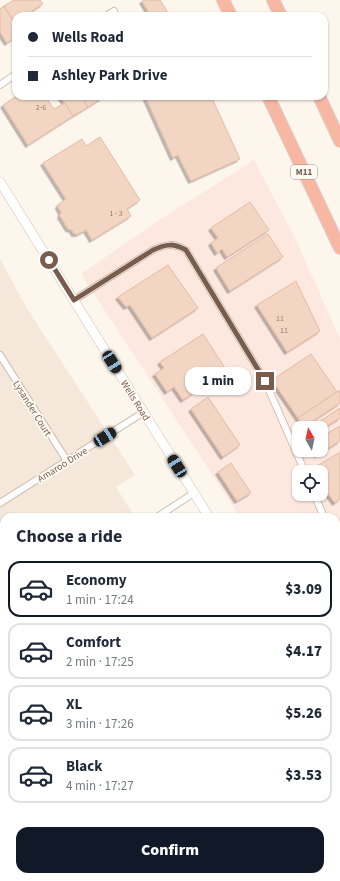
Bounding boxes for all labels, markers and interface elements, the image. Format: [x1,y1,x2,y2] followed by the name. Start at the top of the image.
[52,27,124,48] text: Wells Road
[52,65,167,86] text: Ashley Park Drive
[36,102,46,113] house number: 2-6
[291,165,317,179] road number: M11
[109,208,123,219] house number: 1 - 3
[40,251,58,269] route start
[276,313,284,324] house number: 11
[280,325,288,336] house number: 11
[101,349,123,375] car
[185,367,251,395] callout: 1 min
[202,372,234,390] text: 1 min
[256,372,274,390] route end
[117,377,153,424] street label: Wells Road
[9,378,55,440] street label: Lysander Court
[292,421,328,457] north arrow
[292,421,328,501] map controls
[92,426,118,448] car
[35,444,90,486] street label: Amaroo Drive
[166,453,188,479] car
[292,465,328,501] button: locate
[16,524,122,549] text: Choose a ride
[66,570,127,591] text: Economy
[18,571,54,607] icon: car
[285,579,322,600] text: $3.09
[66,591,134,609] text: 1 min · 17:24
[66,632,121,653] text: Comfort
[18,633,54,669] icon: car
[285,641,322,662] text: $4.17
[66,653,134,671] text: 2 min · 17:25
[66,694,82,715] text: XL
[18,695,54,731] icon: car
[285,703,322,724] text: $5.26
[66,715,134,733] text: 3 min · 17:26
[66,756,103,777] text: Black
[18,757,54,793] icon: car
[285,765,322,786] text: $3.53
[66,777,134,795] text: 4 min · 17:27
[16,827,324,873] button: Confirm

